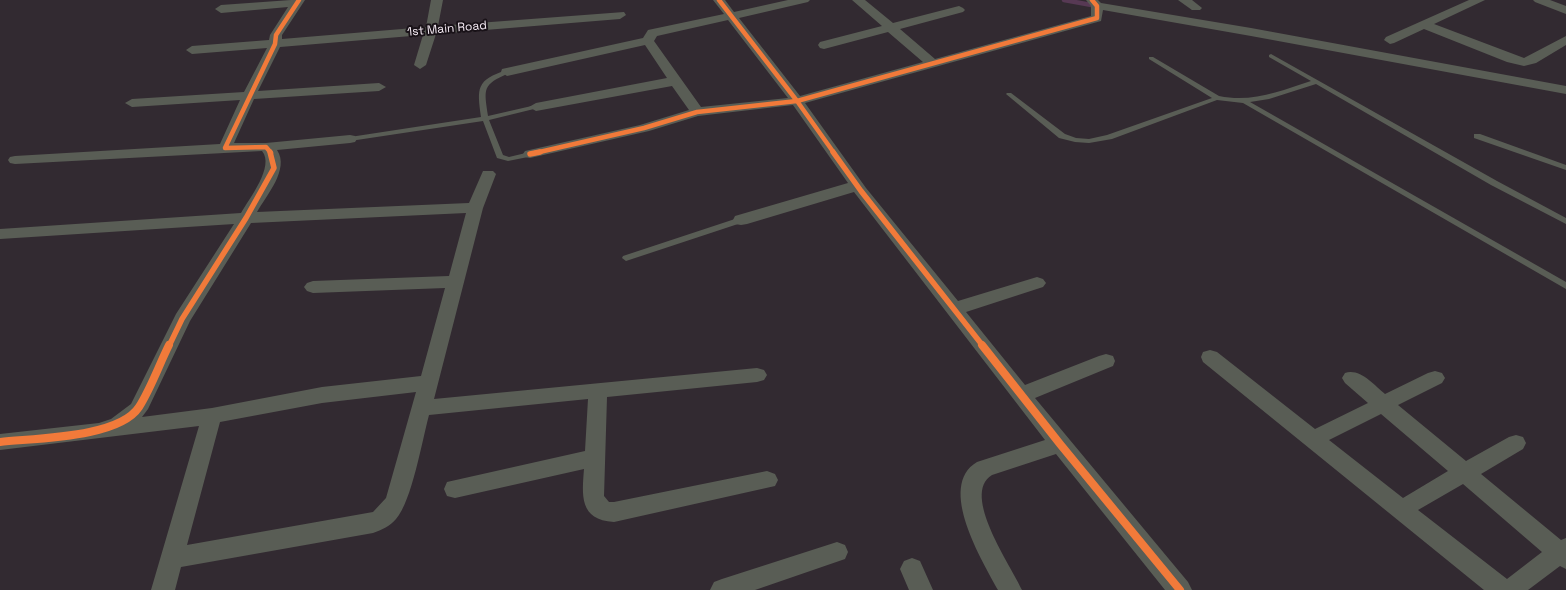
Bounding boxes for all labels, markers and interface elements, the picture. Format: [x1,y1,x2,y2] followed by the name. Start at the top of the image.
[407,18,487,40] street label: 1st Main Road

